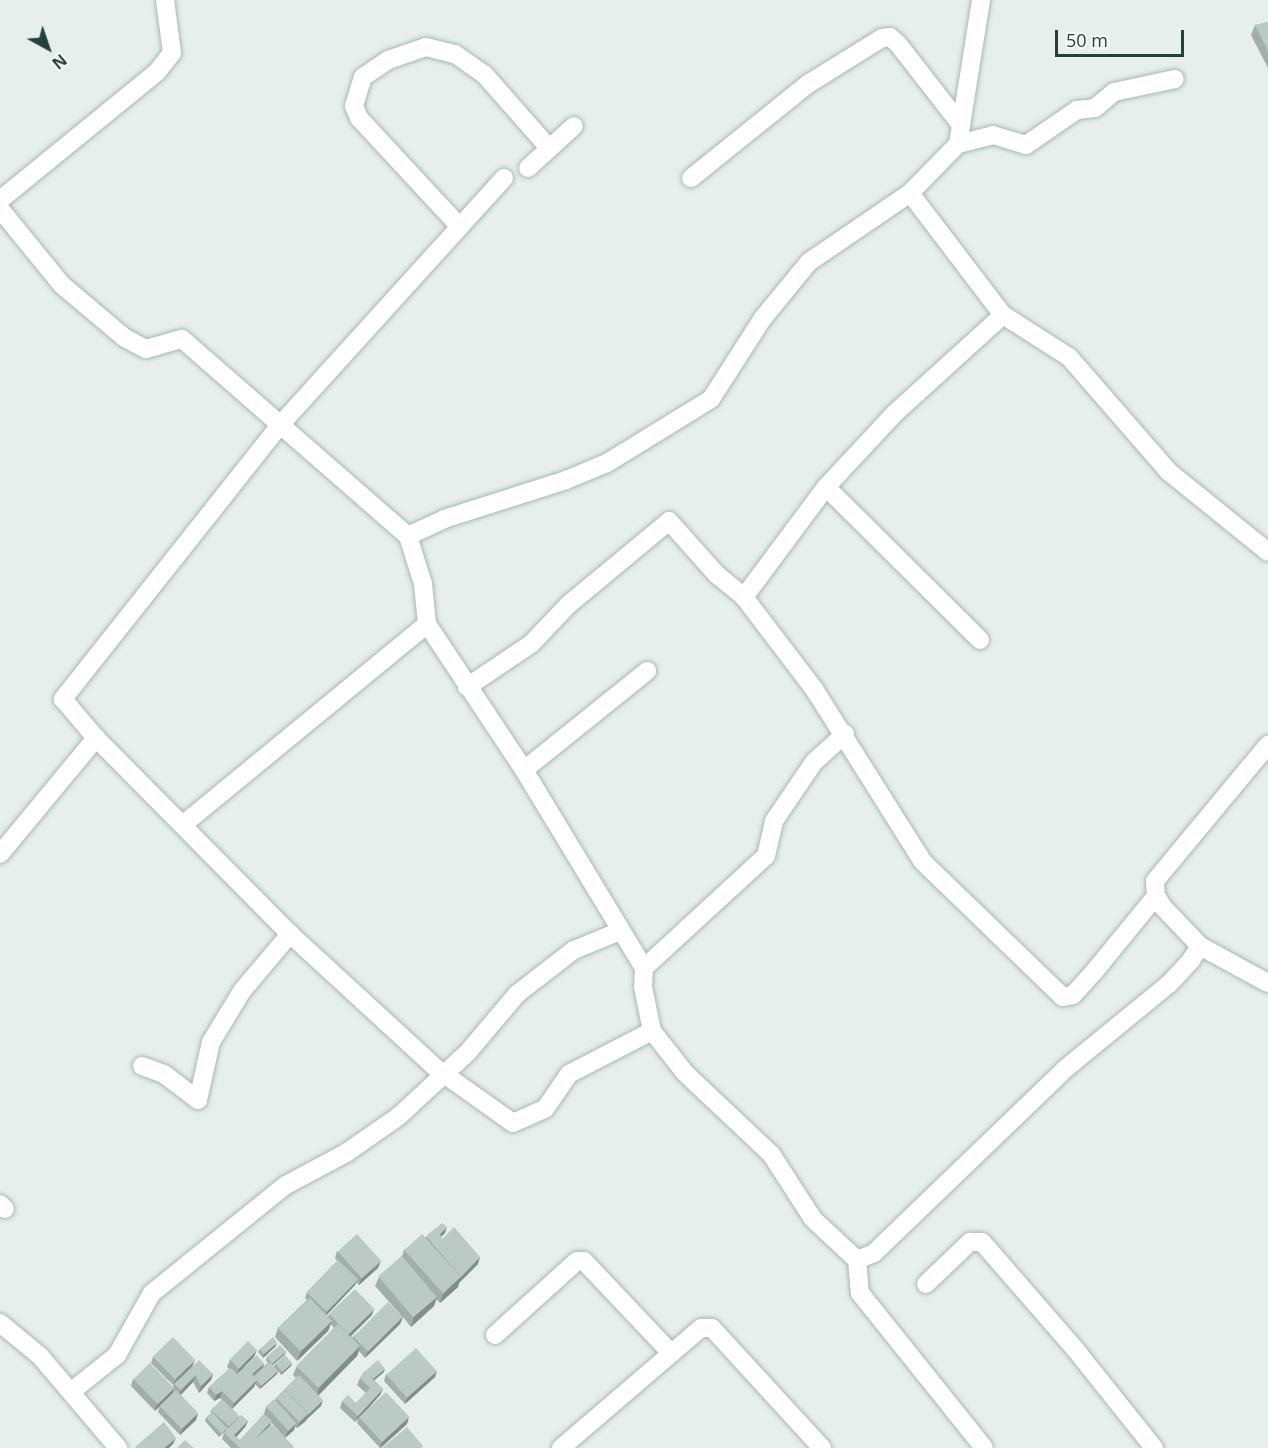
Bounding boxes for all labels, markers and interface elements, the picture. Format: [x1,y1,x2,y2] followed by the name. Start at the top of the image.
[18,18,78,78] north arrow
[1058,18,1187,56] scale bar
[1066,28,1108,52] text: 50 m
[48,49,72,74] text: N

